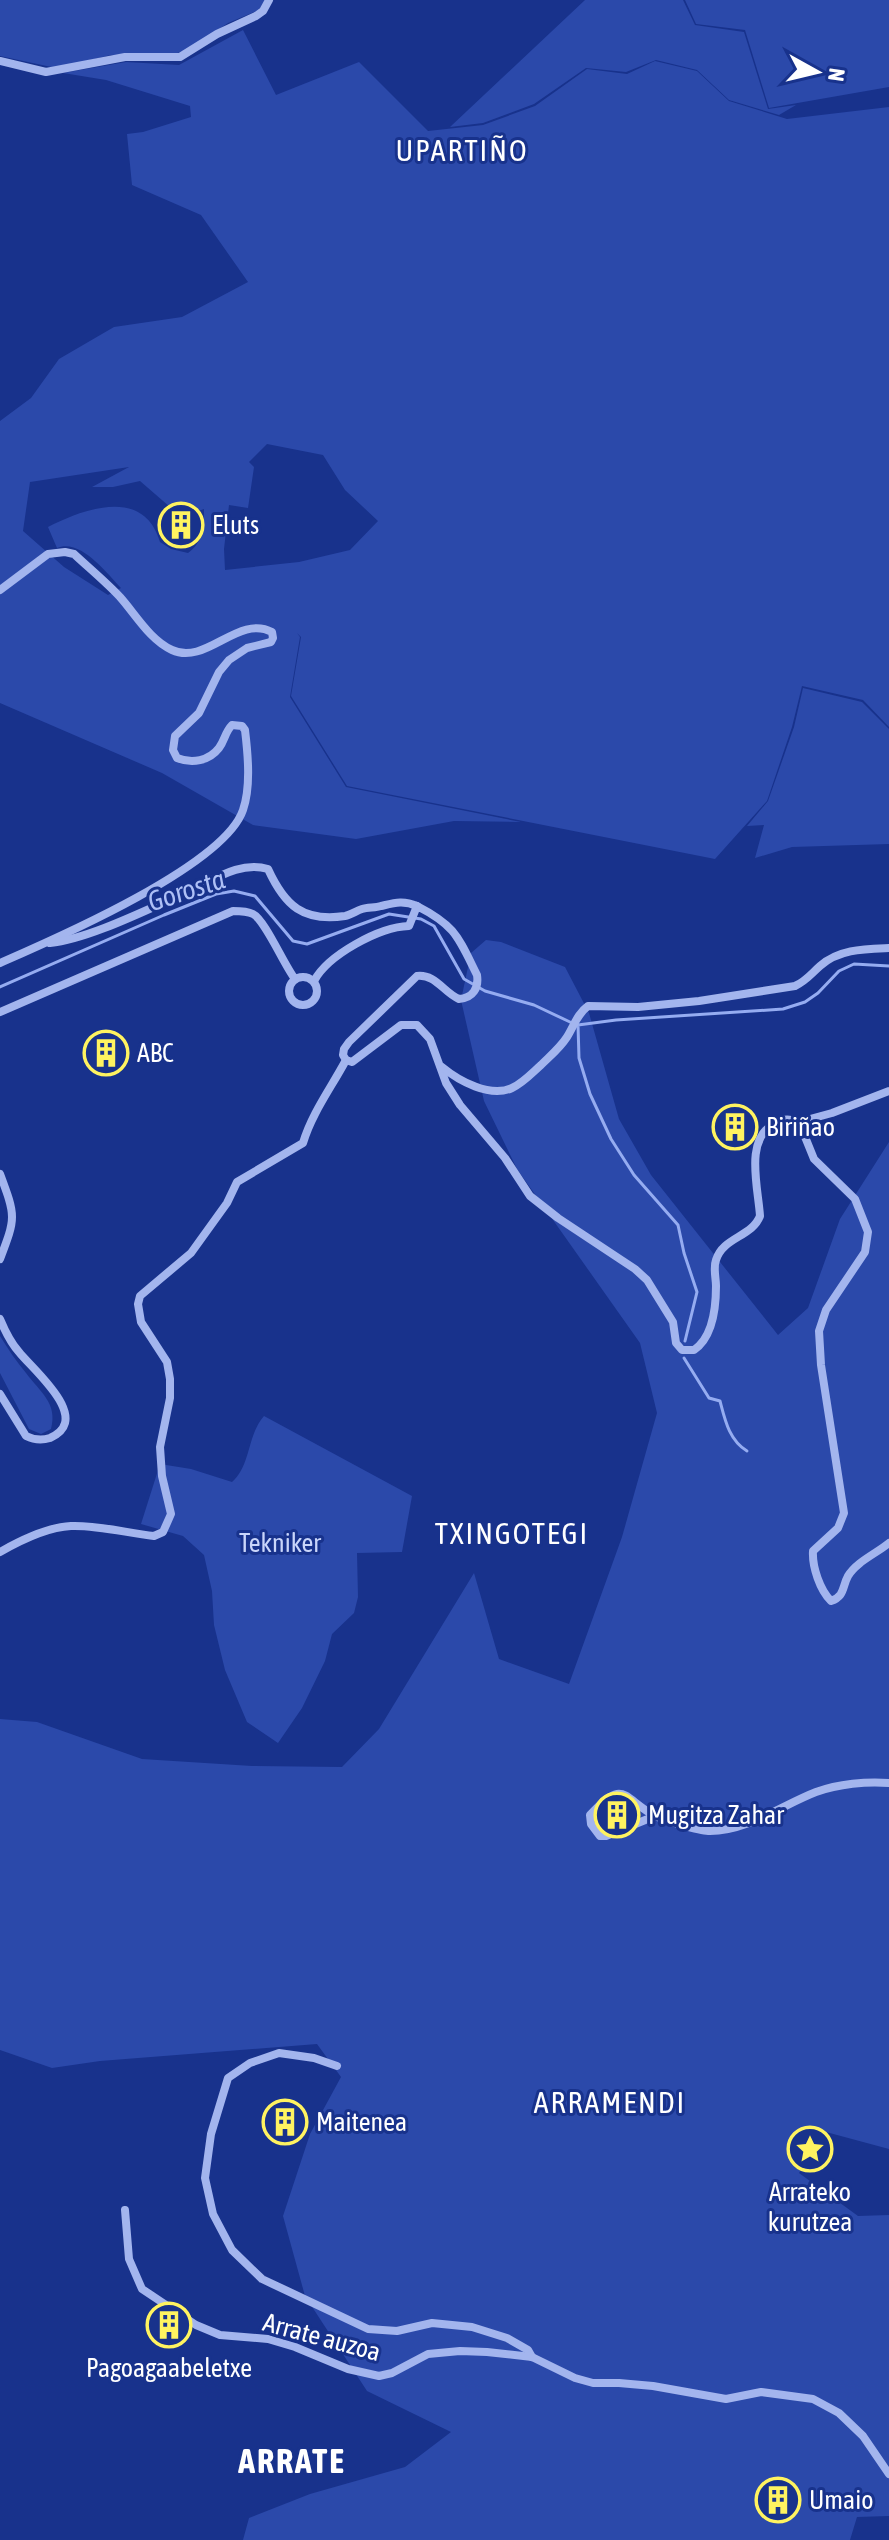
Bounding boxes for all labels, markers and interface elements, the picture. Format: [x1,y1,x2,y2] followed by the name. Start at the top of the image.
[777,32,857,112] north arrow
[823,67,851,83] text: N
[396,133,528,167] district label: UPARTIÑO
[157,501,205,549] building icon: Eluts
[212,510,259,540] place label: Eluts
[143,863,229,917] water label: Gorosta
[82,1029,130,1077] building icon: ABC
[137,1038,174,1068] place label: ABC
[711,1103,759,1151] building icon: Biriñao
[766,1112,835,1142] place label: Biriñao
[435,1516,589,1550] district label: TXINGOTEGI
[239,1528,321,1558] park label: Tekniker
[593,1791,641,1839] building icon: Mugitza Zahar
[648,1800,784,1830] place label: Mugitza Zahar
[534,2085,686,2119] district label: ARRAMENDI
[261,2098,309,2146] building icon: Maitenea
[316,2107,407,2137] place label: Maitenea
[786,2125,834,2173] place icon: Arrateko kurutzea
[768,2177,852,2237] place label: Arrateko kurutzea
[145,2301,193,2349] building icon: Pagoagaabeletxe
[260,2307,384,2367] street label: Arrate auzoa
[86,2353,252,2383] place label: Pagoagaabeletxe
[237,2441,346,2480] district label: ARRATE
[754,2476,802,2524] building icon: Umaio
[809,2485,873,2515] place label: Umaio

